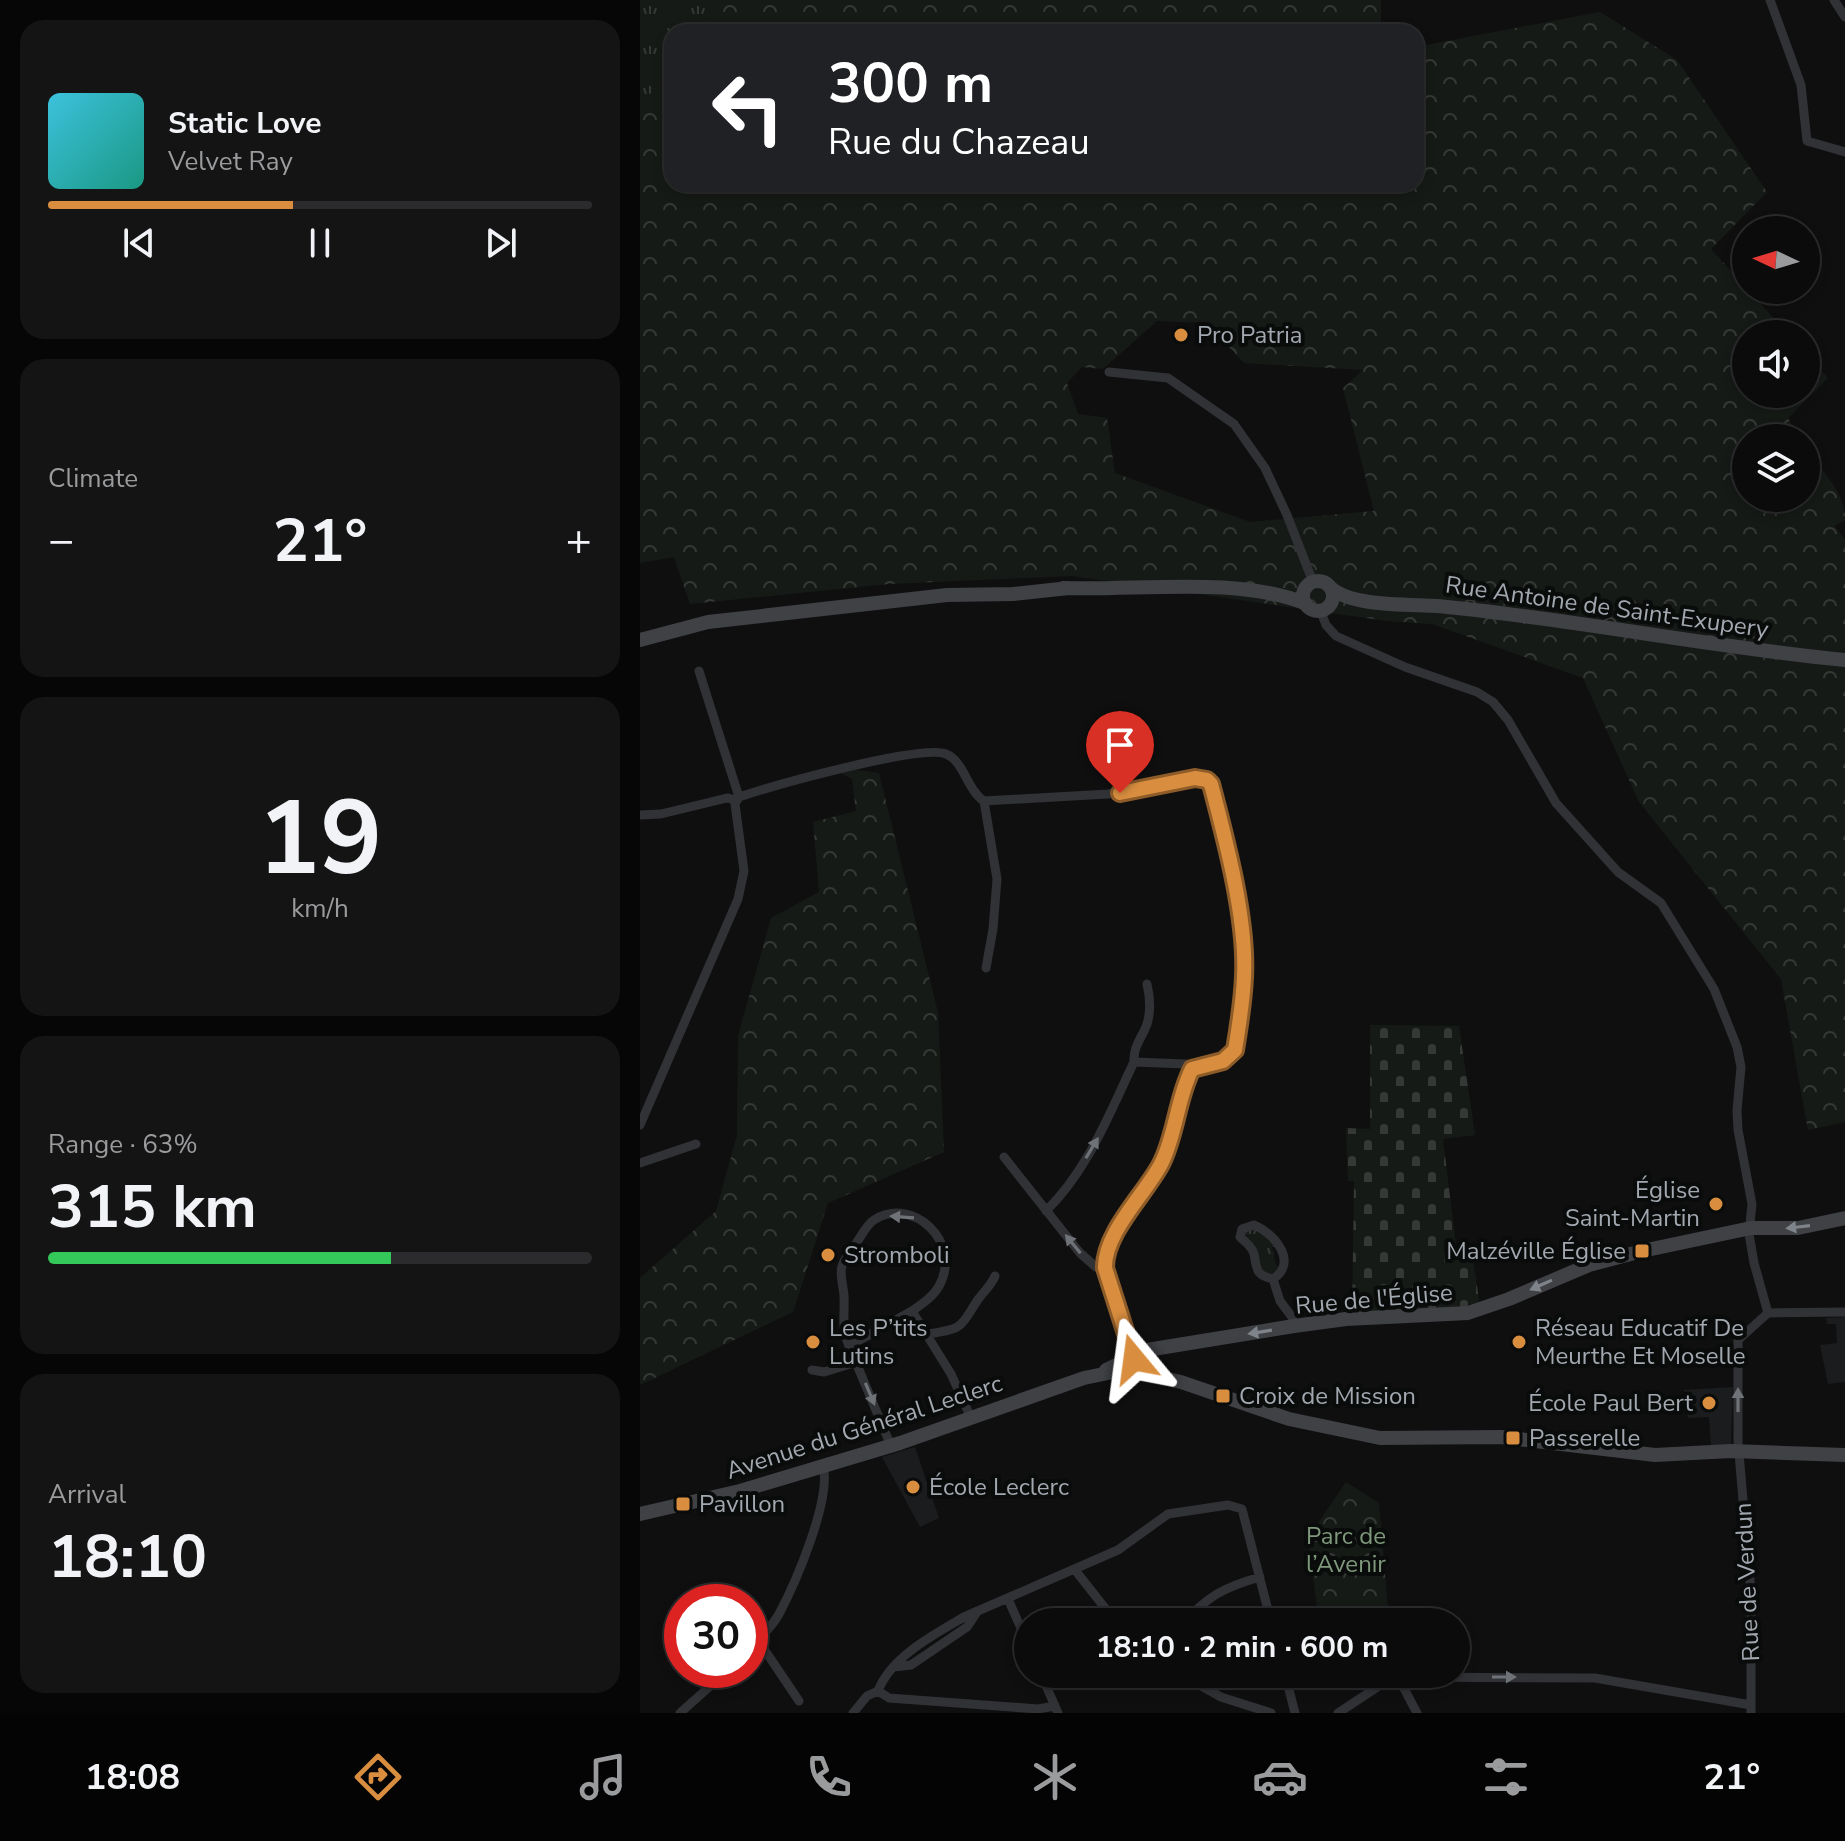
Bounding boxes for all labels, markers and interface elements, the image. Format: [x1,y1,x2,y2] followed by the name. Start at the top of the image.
[828,45,993,122] text: 300 m
[696,56,800,160] icon: left
[168,103,322,144] text: Static Love
[828,118,1090,167] text: Rue du Chazeau
[168,144,293,179] text: Velvet Ray
[1732,216,1820,304] north arrow
[1732,216,1820,512] map controls
[117,221,161,265] icon: previous
[298,221,342,265] icon: pause
[479,221,523,265] icon: next
[1197,319,1303,351] place label: Pro Patria
[1732,320,1820,408] button: sound
[1172,326,1190,344] marker: Pro Patria
[1732,424,1820,512] button: layers
[48,461,138,496] text: Climate
[273,500,367,582] text: 21°
[48,511,74,571] text: −
[566,511,592,571] text: +
[1443,568,1771,646] street label: Rue Antoine de Saint-Exupery
[1086,711,1154,793] pin
[1098,723,1142,767] icon: arrive
[258,768,382,910] text: 19
[291,891,349,926] text: km/h
[48,1127,198,1162] text: Range · 63%
[1085,1137,1099,1159] one-way arrow
[48,1166,257,1248] text: 315 km
[1565,1174,1700,1234] place label: Église Saint-Martin
[1707,1195,1725,1213] marker: Église Saint-Martin
[889,1210,914,1223] one-way arrow
[1786,1220,1811,1233] one-way arrow
[1065,1234,1081,1254] one-way arrow
[1446,1235,1626,1267] place label: Malzéville Église
[844,1239,949,1271] place label: Stromboli
[1633,1242,1651,1260] marker: Malzéville Église
[819,1246,837,1264] marker: Stromboli
[1294,1276,1454,1322] street label: Rue de l'Église
[1529,1279,1553,1292] one-way arrow
[829,1312,928,1372] place label: Les P’tits Lutins
[1535,1312,1745,1372] place label: Réseau Educatif De Meurthe Et Moselle
[1092,1317,1176,1401] position arrow
[1247,1326,1272,1339] one-way arrow
[804,1333,822,1351] marker: Les P’tits Lutins
[1510,1333,1528,1351] marker: Réseau Educatif De Meurthe Et Moselle
[722,1367,1006,1487] street label: Avenue du Général Leclerc
[1239,1380,1416,1412] place label: Croix de Mission
[863,1382,876,1405] one-way arrow
[1214,1387,1232,1405] marker: Croix de Mission
[1528,1387,1694,1419] place label: École Paul Bert
[1732,1387,1744,1412] one-way arrow
[1700,1394,1718,1412] marker: École Paul Bert
[1529,1422,1640,1454] place label: Passerelle
[1504,1429,1522,1447] marker: Passerelle
[929,1471,1069,1503] place label: École Leclerc
[48,1477,126,1512] text: Arrival
[904,1478,922,1496] marker: École Leclerc
[699,1488,785,1520] place label: Pavillon
[674,1495,692,1513] marker: Pavillon
[1727,1502,1767,1662] street label: Rue de Verdun
[48,1516,207,1598] text: 18:10
[1306,1520,1386,1580] park label: Parc de l’Avenir
[664,1584,768,1688] speed limit sign: 30
[1096,1627,1388,1668] text: 18:10 · 2 min · 600 m
[1492,1671,1517,1683] one-way arrow
[350,1749,406,1805] icon: directions
[575,1749,631,1805] icon: music
[801,1749,857,1805] icon: phone
[1027,1749,1083,1805] icon: climate
[1252,1749,1308,1805] icon: car
[1478,1749,1534,1805] icon: filters
[85,1753,180,1802] text: 18:08
[1703,1753,1760,1802] text: 21°

